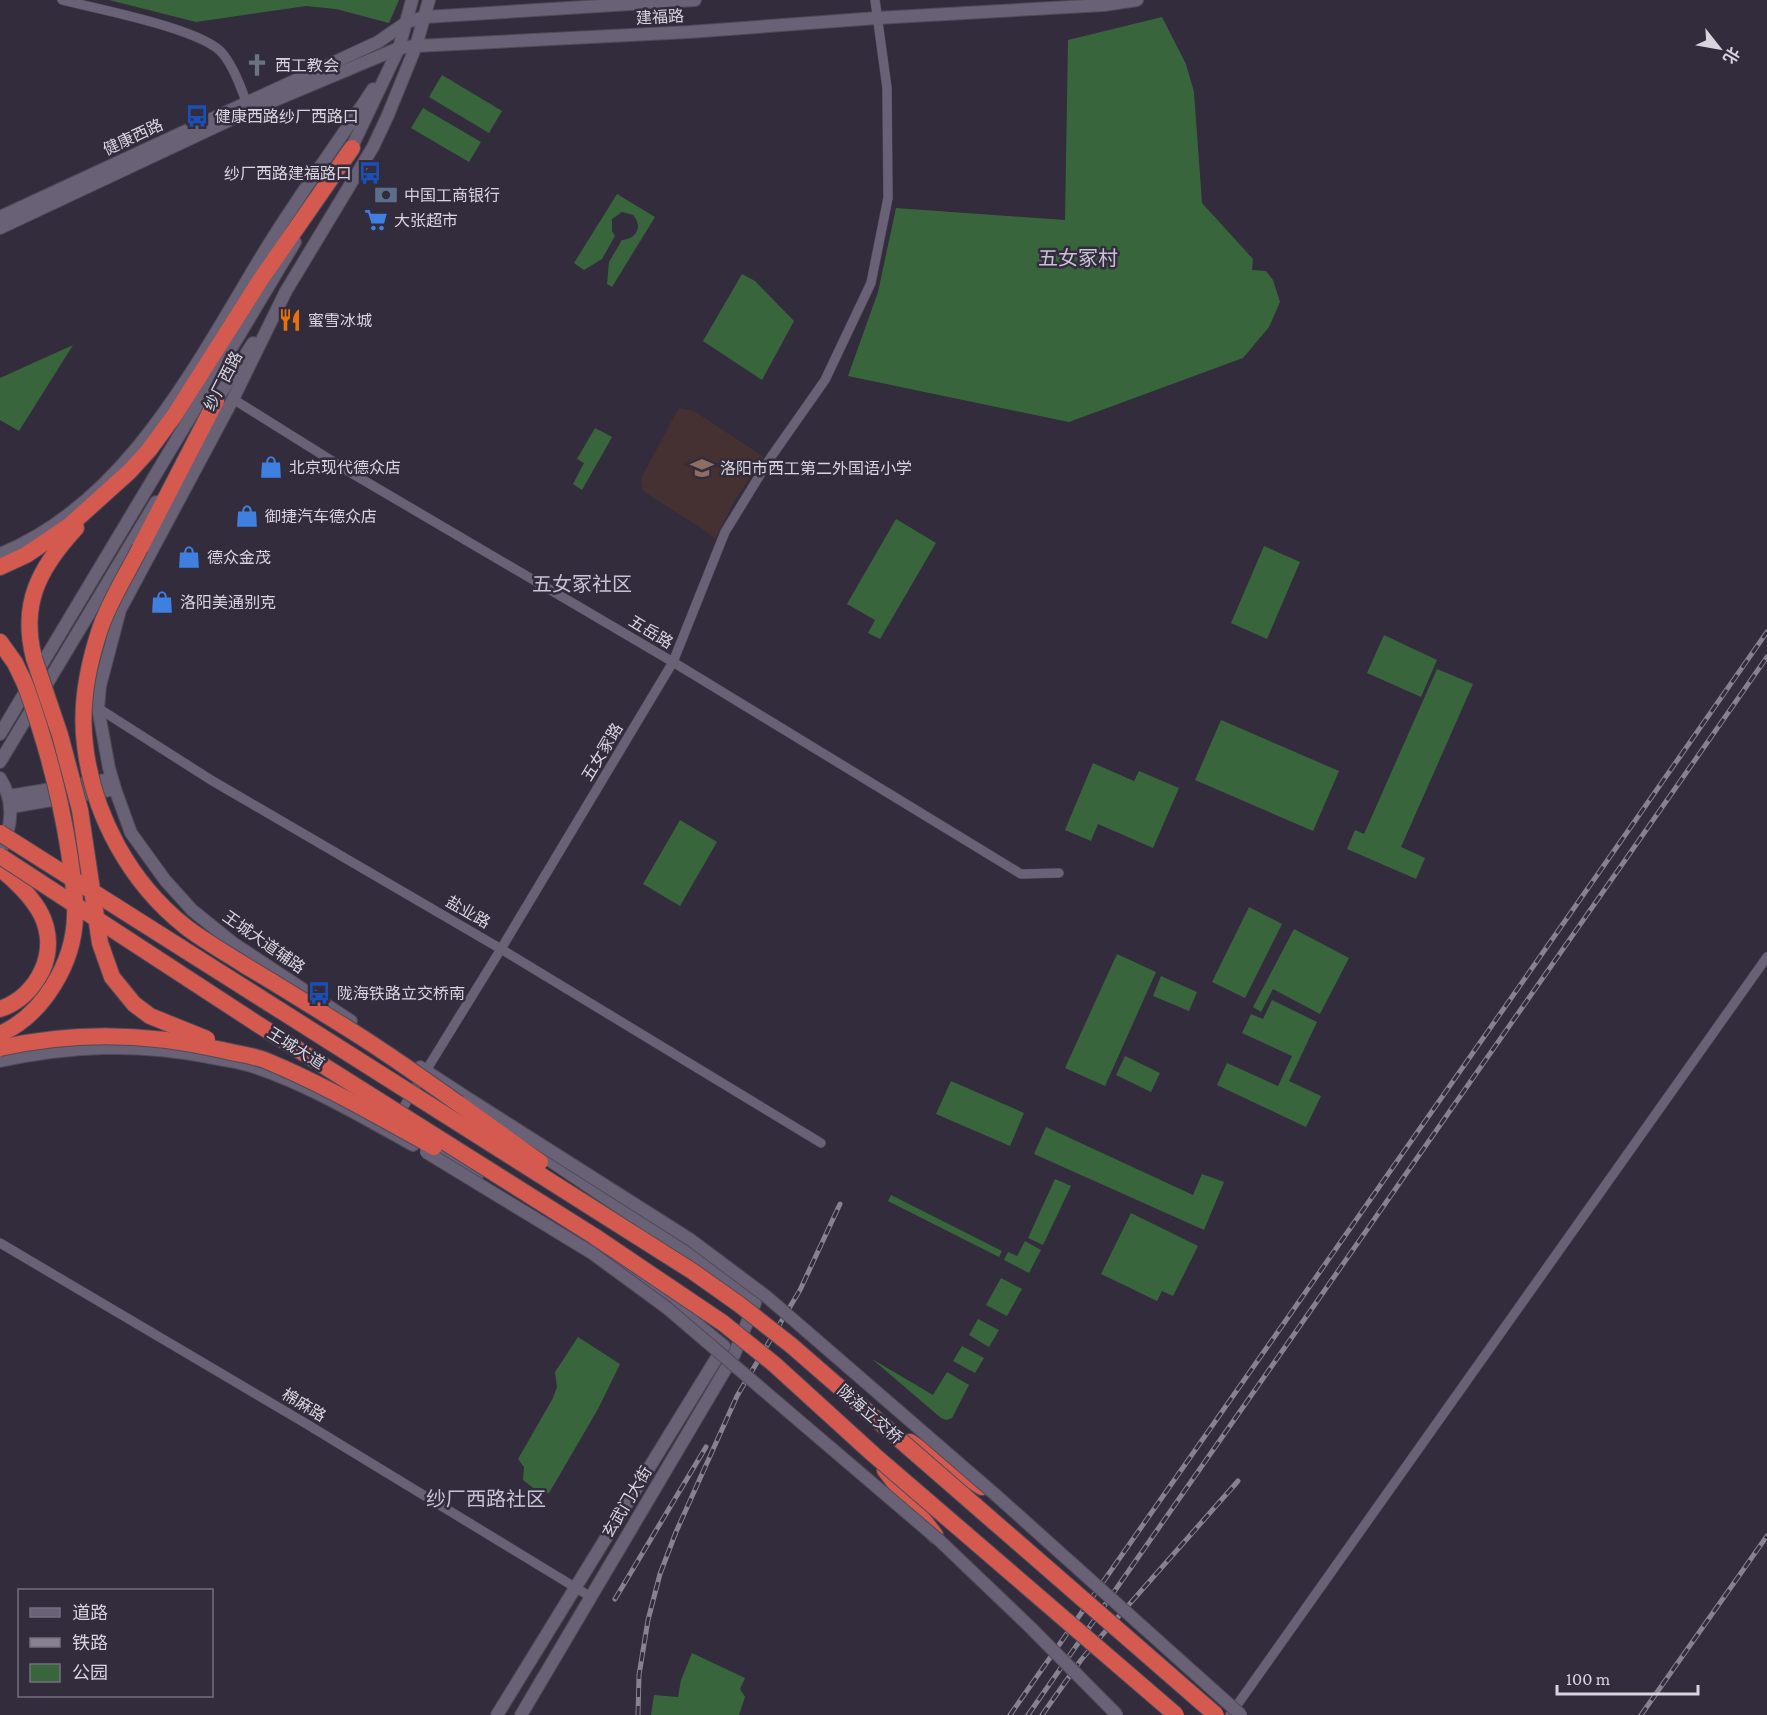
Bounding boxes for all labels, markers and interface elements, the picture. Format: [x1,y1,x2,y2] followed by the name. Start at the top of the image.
[636,7,684,27] street label: 建福路
[1689,18,1749,78] north arrow
[1720,44,1743,67] text: 北
[244,52,270,78] church icon: 西工教会
[275,57,339,74] place label: 西工教会
[184,103,210,129] bus stop icon: 健康西路纱厂西路口
[215,108,359,125] place label: 健康西路纱厂西路口
[100,116,166,158] street label: 健康西路
[357,160,383,186] bus stop icon: 纱厂西路建福路口
[224,165,352,182] place label: 纱厂西路建福路口
[373,182,399,208] bank icon: 中国工商银行
[404,187,500,204] place label: 中国工商银行
[363,207,389,233] supermarket icon: 大张超市
[394,212,458,229] place label: 大张超市
[1038,247,1118,269] district label: 五女冢村
[277,307,303,333] restaurant icon: 蜜雪冰城
[308,312,372,329] place label: 蜜雪冰城
[201,349,245,413] street label: 纱厂西路
[258,454,284,480] shop icon: 北京现代德众店
[689,455,715,481] school or university icon: 洛阳市西工第二外国语小学
[289,459,401,476] place label: 北京现代德众店
[720,460,912,477] place label: 洛阳市西工第二外国语小学
[234,503,260,529] shop icon: 御捷汽车德众店
[265,508,377,525] place label: 御捷汽车德众店
[176,544,202,570] shop icon: 德众金茂
[207,549,271,566] place label: 德众金茂
[532,573,632,595] district label: 五女冢社区
[149,589,175,615] shop icon: 洛阳美通别克
[180,594,276,611] place label: 洛阳美通别克
[626,612,676,652] street label: 五岳路
[578,720,626,784] street label: 五女冢路
[443,893,493,931] street label: 盐业路
[220,908,308,976] street label: 王城大道辅路
[306,980,332,1006] bus stop icon: 陇海铁路立交桥南
[337,985,465,1002] place label: 陇海铁路立交桥南
[264,1024,328,1072] street label: 王城大道
[834,1381,906,1447] street label: 陇海立交桥
[279,1385,329,1425] street label: 棉麻路
[599,1463,655,1541] street label: 玄武门大街
[426,1488,546,1510] district label: 纱厂西路社区
[18,1589,213,1697] legend
[72,1603,108,1623] text: 道路
[72,1633,108,1653] text: 铁路
[1557,1658,1698,1696] scale bar
[72,1663,108,1683] text: 公园
[1566,1669,1611,1689] text: 100 m

